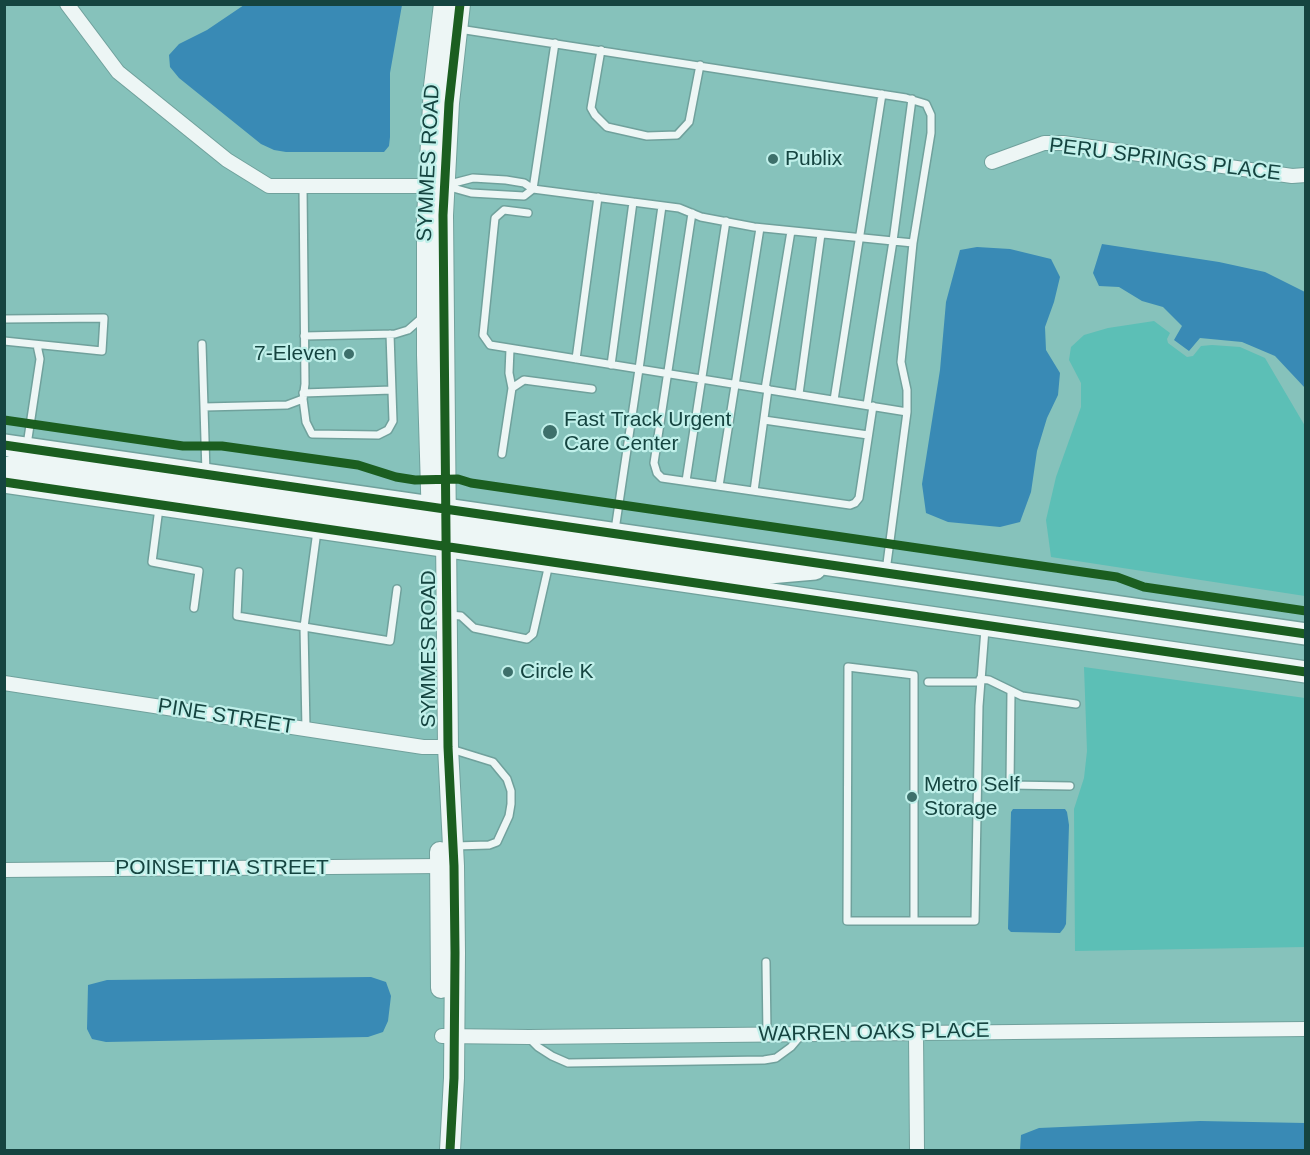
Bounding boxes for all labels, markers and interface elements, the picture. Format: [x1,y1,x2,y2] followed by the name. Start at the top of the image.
[412,84,446,242] street label: SYMMES ROAD
[1048,133,1282,187] street label: PERU SPRINGS PLACE
[785,146,842,172] place label: Publix
[766,152,780,166] marker: Publix
[254,341,337,367] place label: 7-Eleven
[342,347,356,361] marker: 7-Eleven
[564,407,731,457] place label: Fast Track Urgent Care Center
[541,423,559,441] marker: Fast Track Urgent Care Center
[416,570,442,728] street label: SYMMES ROAD
[520,659,594,685] place label: Circle K
[501,665,515,679] marker: Circle K
[156,694,296,740] street label: PINE STREET
[924,772,1020,822] place label: Metro Self Storage
[905,790,919,804] marker: Metro Self Storage
[115,855,329,881] street label: POINSETTIA STREET
[758,1018,990,1048] street label: WARREN OAKS PLACE

